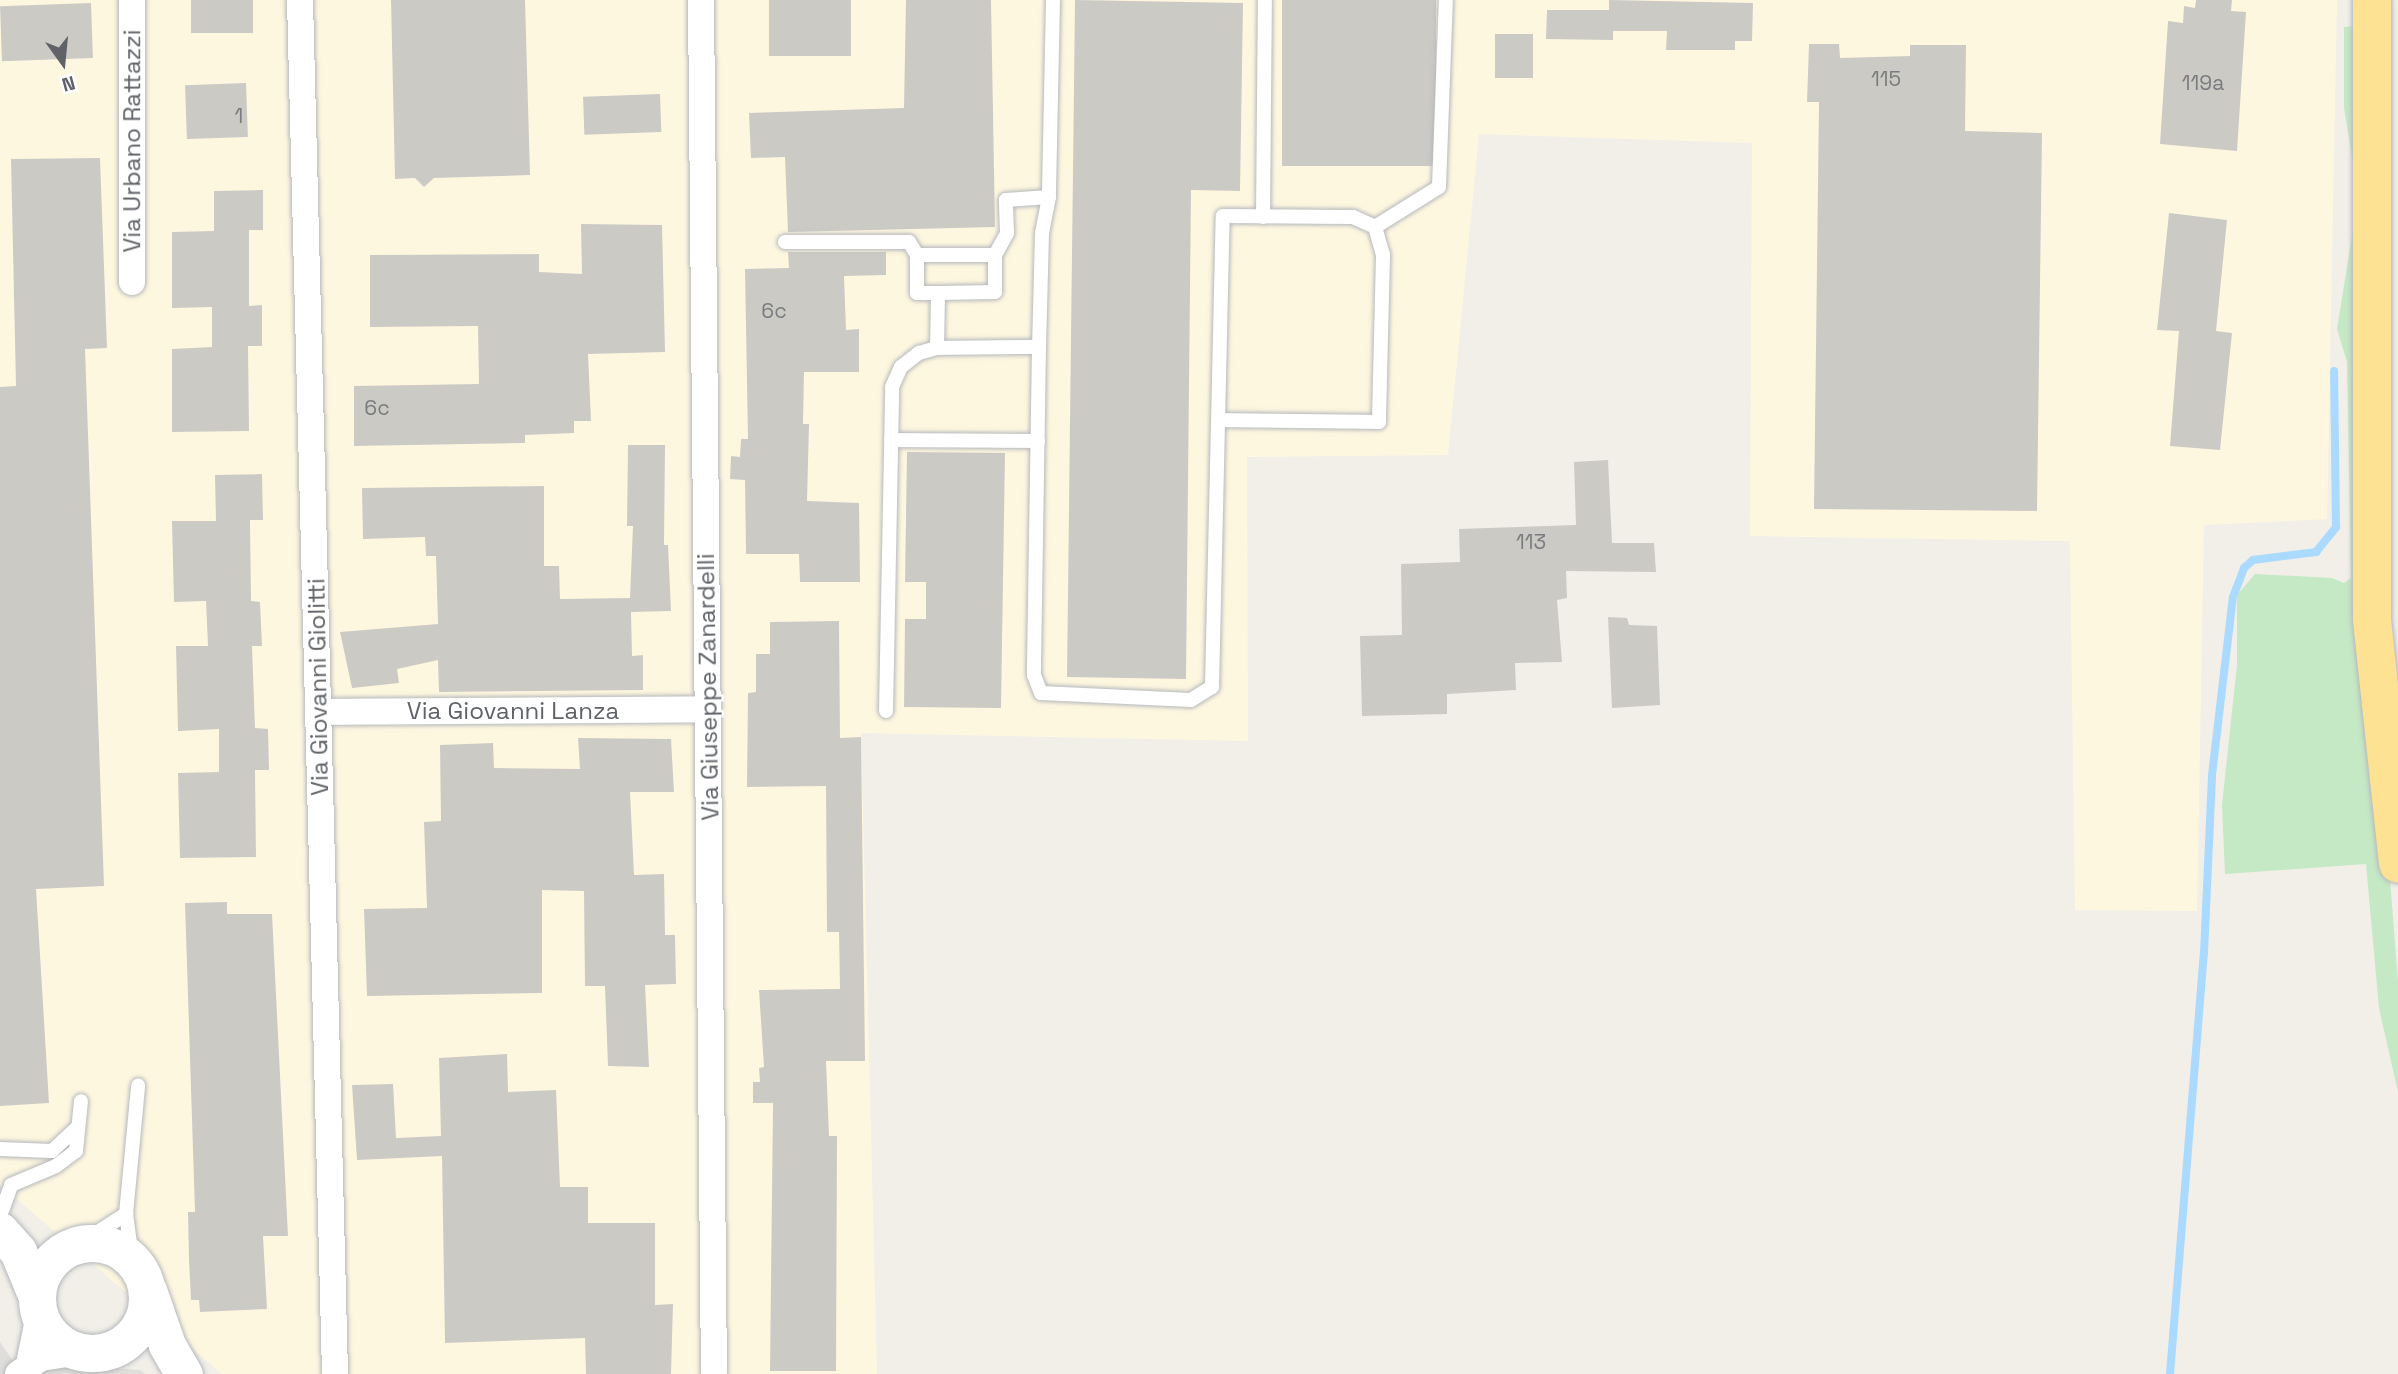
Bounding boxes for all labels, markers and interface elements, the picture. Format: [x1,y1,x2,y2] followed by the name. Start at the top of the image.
[28,28,98,98] north arrow
[118,29,146,253] street label: Via Urbano Rattazzi
[1871,66,1901,92] house number: 115
[59,70,78,97] text: N
[2182,70,2224,96] house number: 119a
[235,103,243,129] house number: 1
[761,298,787,324] house number: 6c
[364,395,390,421] house number: 6c
[1516,529,1546,555] house number: 113
[691,553,725,821] street label: Via Giuseppe Zanardelli
[302,578,334,796] street label: Via Giovanni Giolitti
[407,697,619,725] street label: Via Giovanni Lanza

